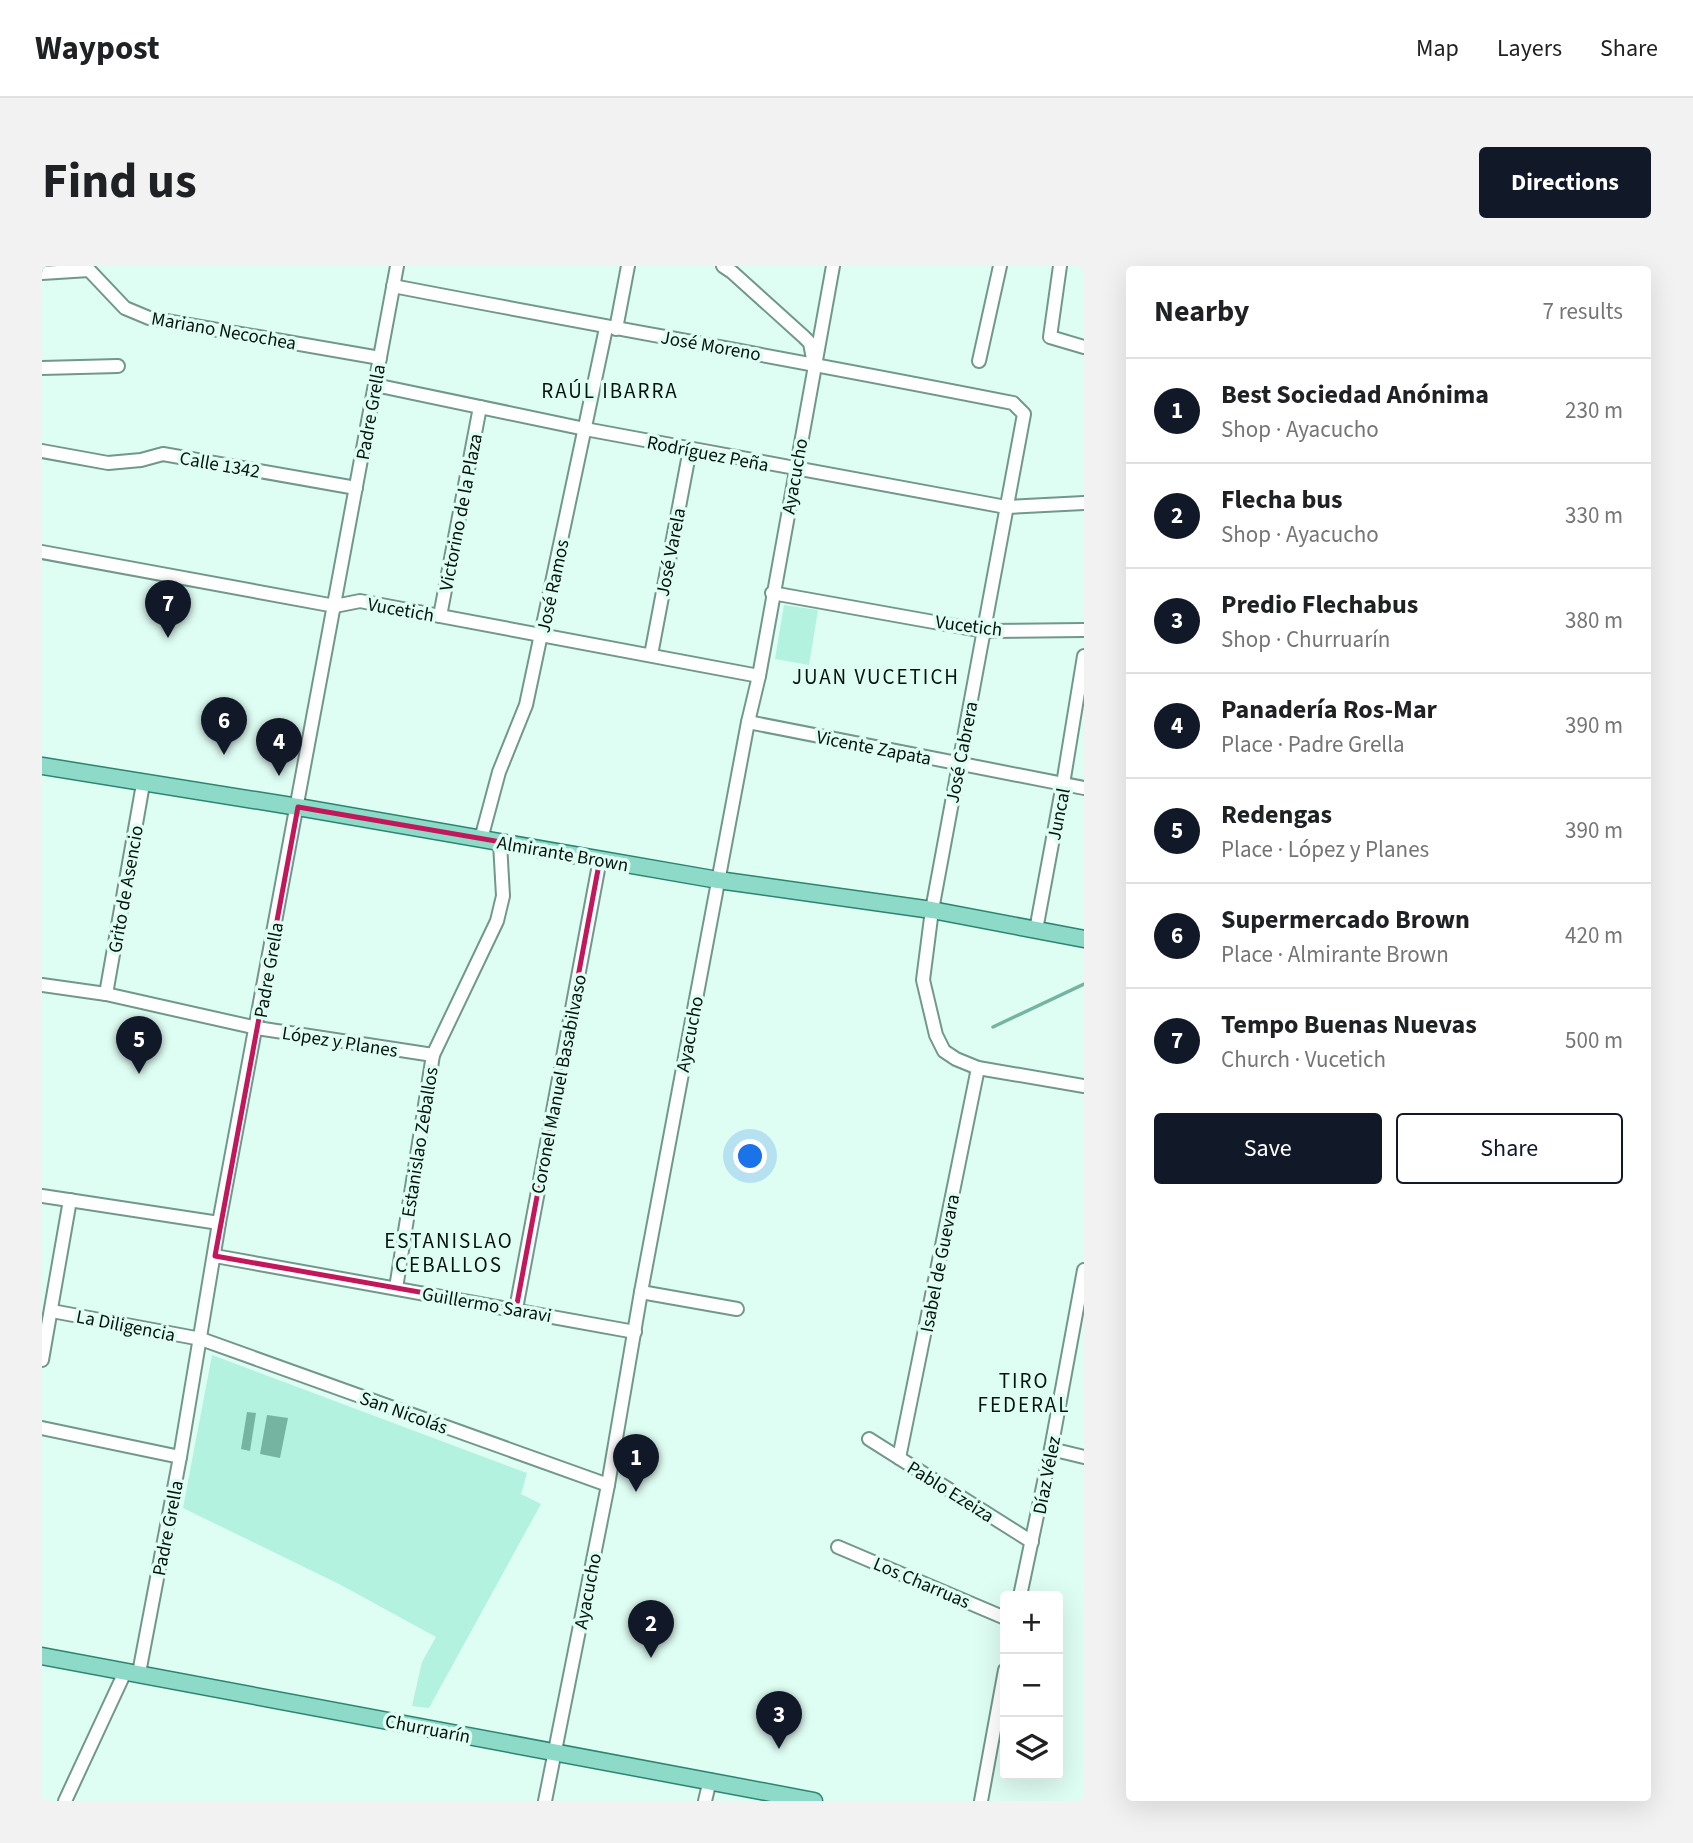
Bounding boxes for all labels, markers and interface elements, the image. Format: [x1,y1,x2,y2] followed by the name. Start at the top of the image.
[35,25,160,72] text: Waypost
[1416,31,1459,66] text: Map
[1497,31,1562,66] text: Layers
[1600,31,1658,66] text: Share
[42,147,197,217] text: Find us
[1479,147,1651,218] button: Directions
[1154,290,1249,333] text: Nearby
[1543,295,1623,328] text: 7 results
[149,305,298,358] street label: Mariano Necochea
[659,324,763,369] street label: José Moreno
[350,362,393,462] street label: Padre Grella
[541,376,679,406] district label: RAÚL IBARRA
[1221,376,1489,413] text: Best Sociedad Anónima
[1171,394,1183,427] text: 1
[1565,394,1623,427] text: 230 m
[1221,413,1379,446] text: Shop · Ayacucho
[644,429,771,480] street label: Rodríguez Peña
[433,431,490,593] street label: Victorino de la Plaza
[776,436,815,516] street label: Ayacucho
[177,445,262,486] street label: Calle 1342
[1221,481,1343,518] text: Flecha bus
[1171,499,1183,532] text: 2
[1565,499,1623,532] text: 330 m
[650,506,693,599] street label: José Varela
[1221,518,1379,551] text: Shop · Ayacucho
[530,537,577,635] street label: José Ramos
[145,580,191,638] pin: 7
[1221,586,1418,623] text: Predio Flechabus
[365,591,436,630] street label: Vucetich
[1171,604,1183,637] text: 3
[1565,604,1623,637] text: 380 m
[934,609,1004,644] street label: Vucetich
[1221,623,1390,656] text: Shop · Churruarín
[792,662,960,692] district label: JUAN VUCETICH
[1221,691,1437,728] text: Panadería Ros-Mar
[201,697,247,755] pin: 6
[939,699,986,805] street label: José Cabrera
[1171,709,1183,742] text: 4
[1565,709,1623,742] text: 390 m
[256,718,302,776] pin: 4
[814,724,934,773] street label: Vicente Zapata
[1221,728,1405,761] text: Place · Padre Grella
[1041,786,1078,843] street label: Juncal
[1221,796,1332,833] text: Redengas
[1171,814,1183,847] text: 5
[1565,814,1623,847] text: 390 m
[102,823,151,955] street label: Grito de Asencio
[495,830,631,879] street label: Almirante Brown
[1221,833,1429,866] text: Place · López y Planes
[1221,901,1470,938] text: Supermercado Brown
[1171,919,1183,952] text: 6
[1565,919,1623,952] text: 420 m
[248,920,291,1020] street label: Padre Grella
[1221,938,1449,971] text: Place · Almirante Brown
[525,972,594,1196] street label: Coronel Manuel Basabilvaso
[670,994,711,1074] street label: Ayacucho
[1221,1006,1477,1043] text: Tempo Buenas Nuevas
[116,1016,162,1074] pin: 5
[280,1020,400,1065] street label: López y Planes
[1171,1024,1183,1057] text: 7
[1565,1024,1623,1057] text: 500 m
[1221,1043,1386,1076] text: Church · Vucetich
[395,1065,446,1219] street label: Estanislao Zeballos
[1154,1113,1382,1184] button: Save
[1396,1113,1623,1184] button: Share
[733,1139,767,1173] your location
[914,1192,967,1335] street label: Isabel de Guevara
[384,1226,514,1280] district label: ESTANISLAO CEBALLOS
[420,1281,554,1330] street label: Guillermo Saravi
[74,1304,178,1349] street label: La Diligencia
[978,1366,1070,1420] district label: TIRO FEDERAL
[356,1385,451,1442] street label: San Nicolás
[613,1434,659,1492] pin: 1
[1027,1434,1068,1517] street label: Díaz Vélez
[901,1455,999,1530] street label: Pablo Ezeiza
[146,1478,191,1578] street label: Padre Grella
[568,1551,609,1631] street label: Ayacucho
[869,1551,974,1616] street label: Los Charruas
[1000,1591,1063,1780] map controls
[1000,1591,1063,1654] button: +
[628,1600,674,1658] pin: 2
[1000,1654,1063,1717] button: −
[756,1691,802,1749] pin: 3
[383,1708,473,1751] street label: Churruarín
[1000,1717,1063,1780] button: layers

